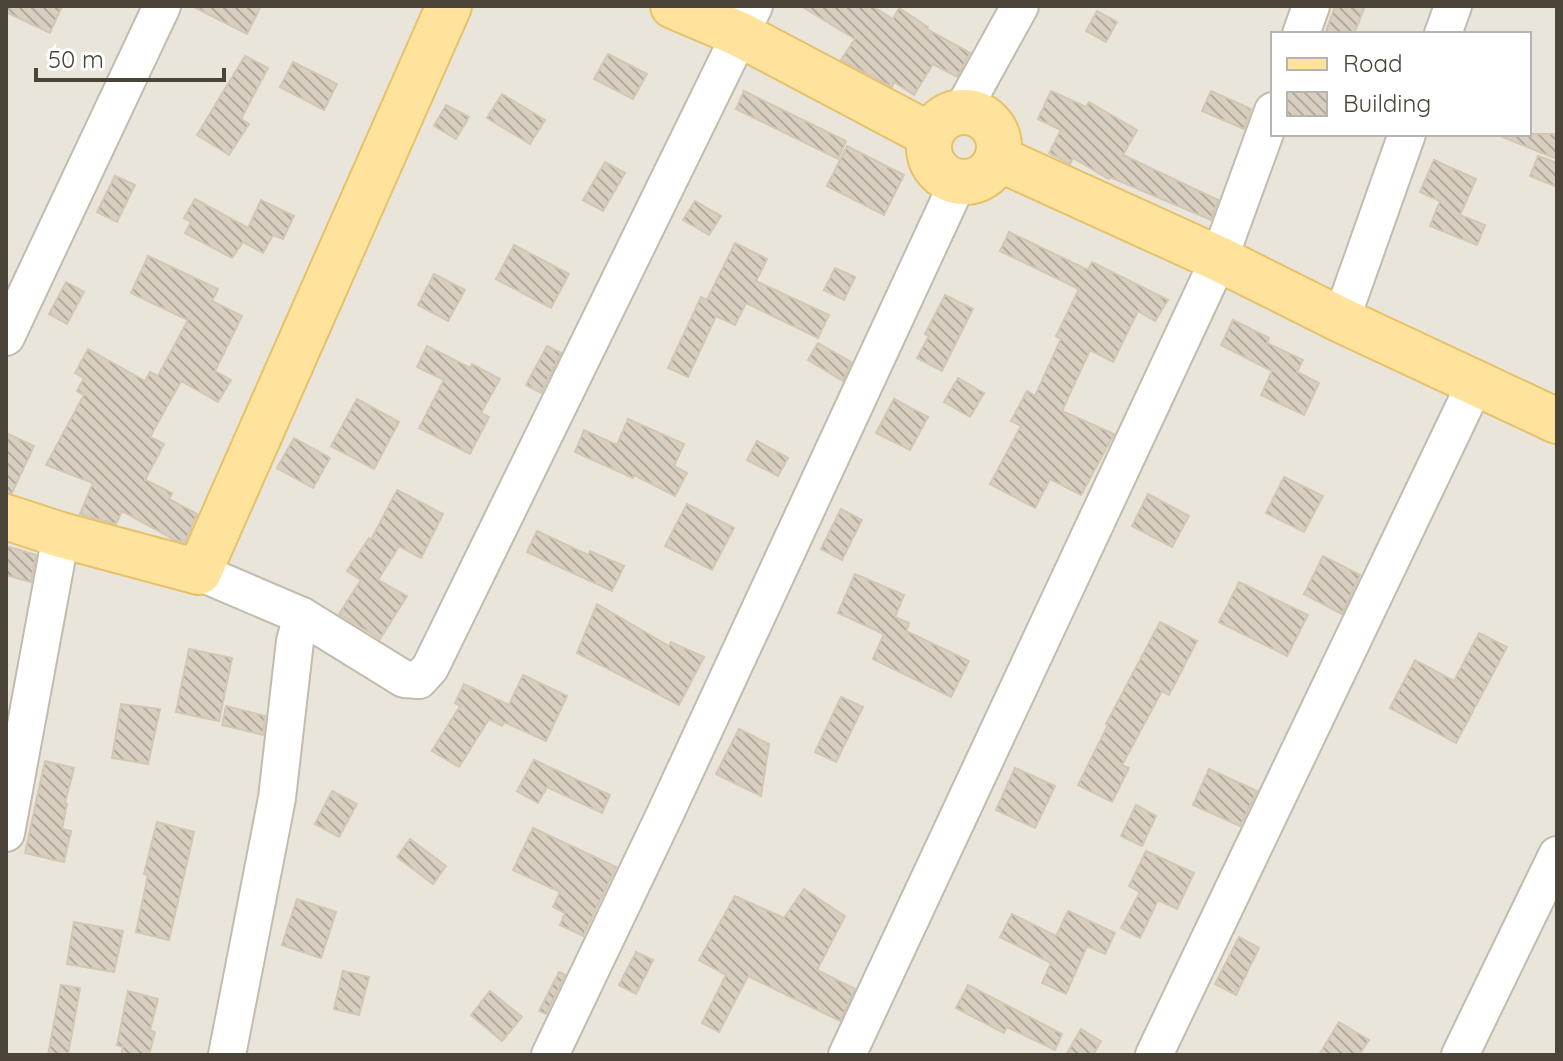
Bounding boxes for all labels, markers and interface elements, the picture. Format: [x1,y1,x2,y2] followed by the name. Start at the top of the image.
[36,32,224,82] scale bar
[1271,32,1531,136] legend
[48,44,104,74] text: 50 m
[1343,48,1403,78] text: Road
[1343,88,1431,118] text: Building

